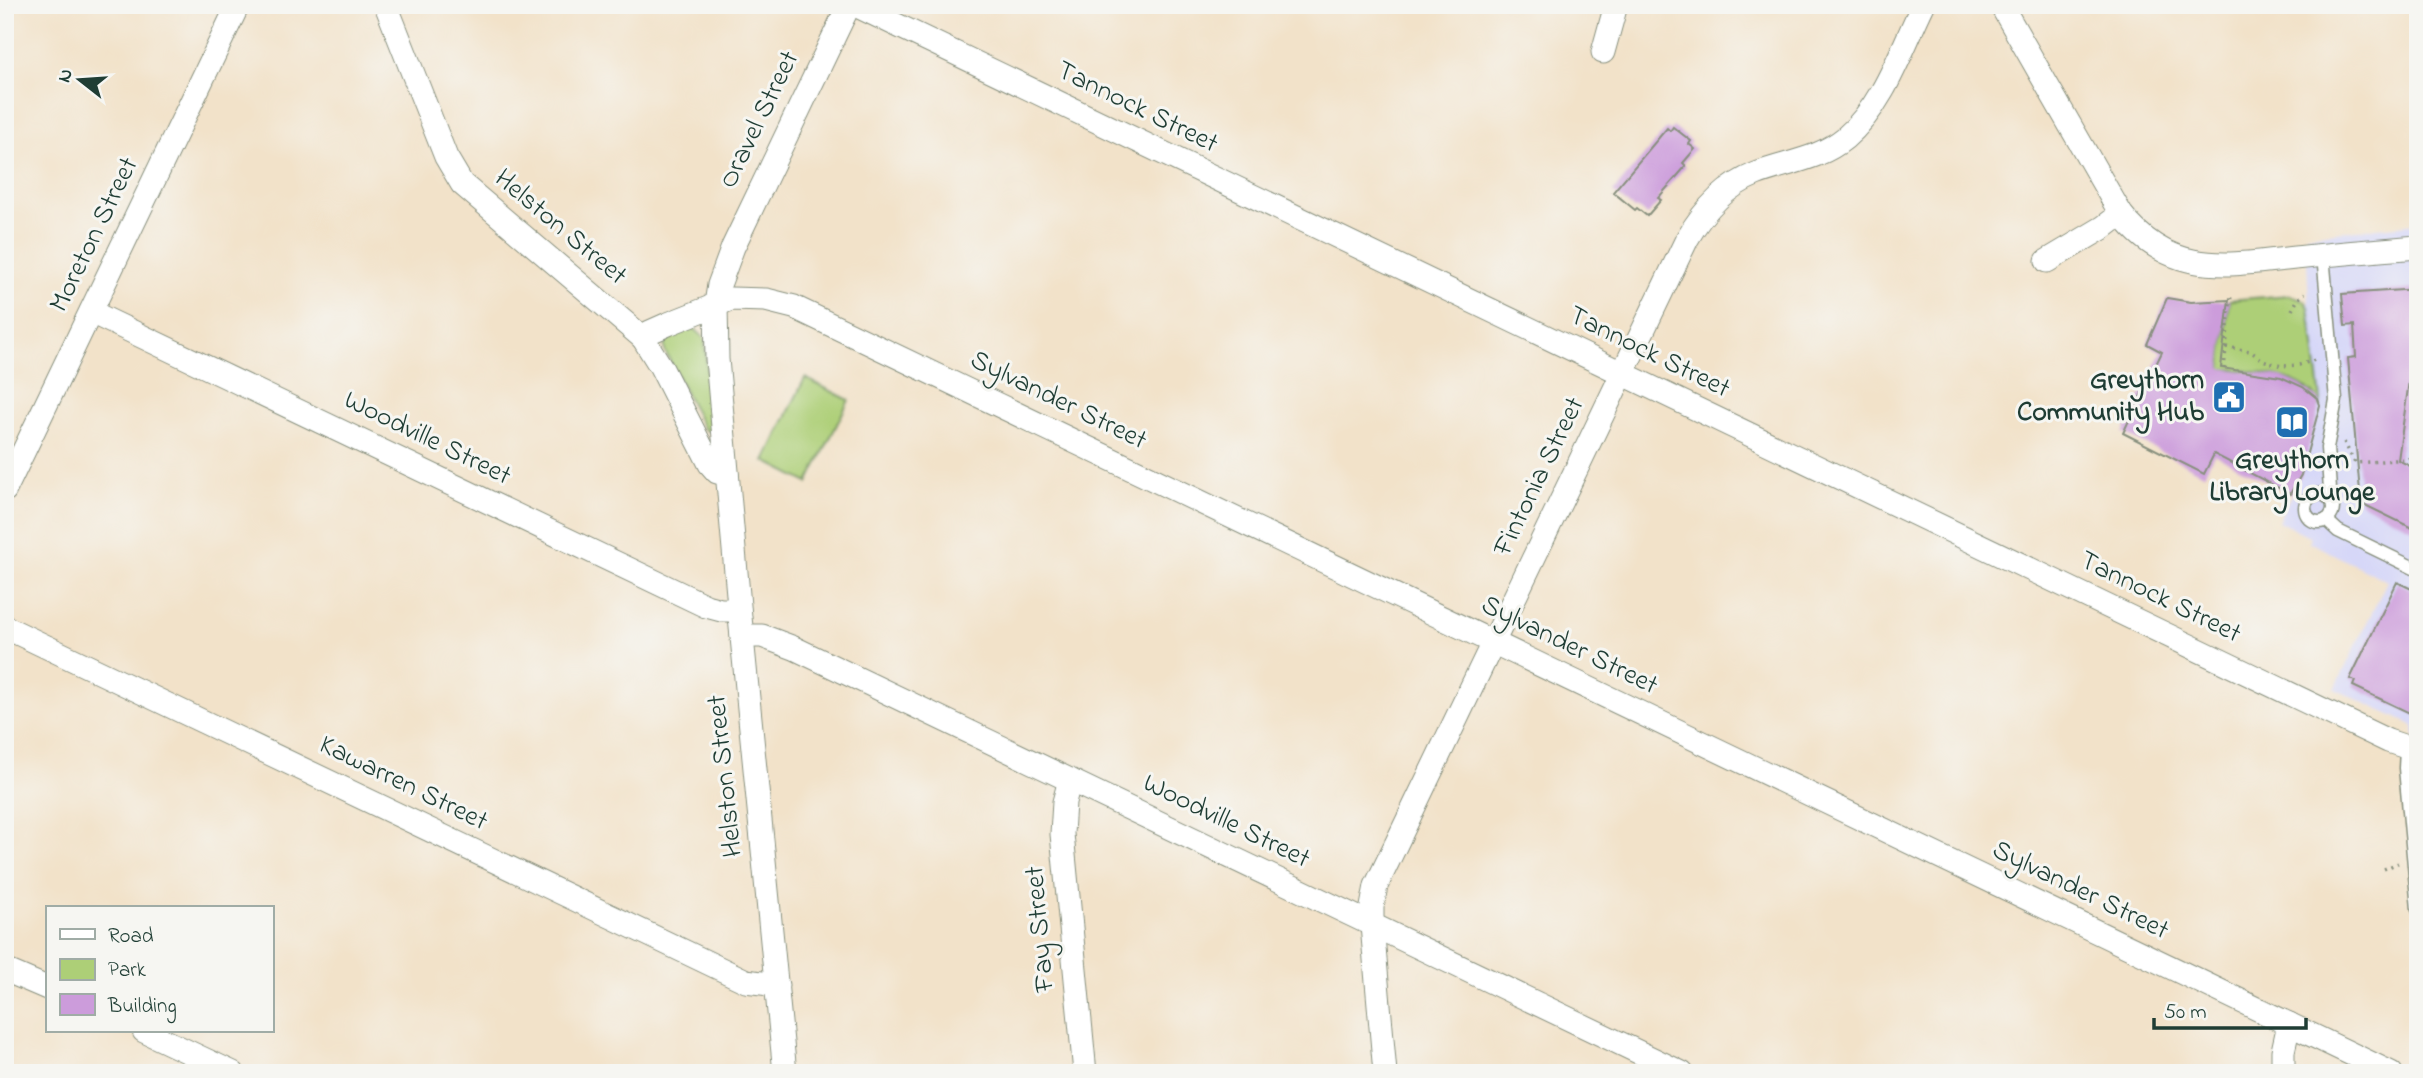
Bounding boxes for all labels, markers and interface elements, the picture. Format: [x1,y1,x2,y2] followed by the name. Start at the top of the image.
[709,44,811,196] street label: Oravel Street
[46,46,116,116] north arrow
[1049,51,1225,165] street label: Tannock Street
[51,66,81,86] text: N
[40,150,150,320] street label: Moreton Street
[484,160,636,296] street label: Helston Street
[1561,296,1737,410] street label: Tannock Street
[962,340,1154,462] street label: Sylvander Street
[2017,361,2204,434] place label: Greythorn Community Hub
[2210,378,2248,416] public building icon: Greythorn Community Hub
[336,381,518,497] street label: Woodville Street
[1483,390,1596,564] street label: Fintonia Street
[2273,403,2311,441] library icon: Greythorn Library Lounge
[2209,441,2376,515] place label: Greythorn Library Lounge
[2072,541,2248,655] street label: Tannock Street
[1473,585,1665,707] street label: Sylvander Street
[697,693,755,859] street label: Helston Street
[312,725,494,843] street label: Kawarren Street
[1135,764,1317,880] street label: Woodville Street
[1984,830,2176,952] street label: Sylvander Street
[1015,864,1067,995] street label: Fay Street
[46,906,273,1032] legend
[108,922,154,952] text: Road
[108,956,147,986] text: Park
[2154,987,2306,1031] scale bar
[107,992,177,1024] text: Building
[2164,998,2207,1028] text: 50 m

